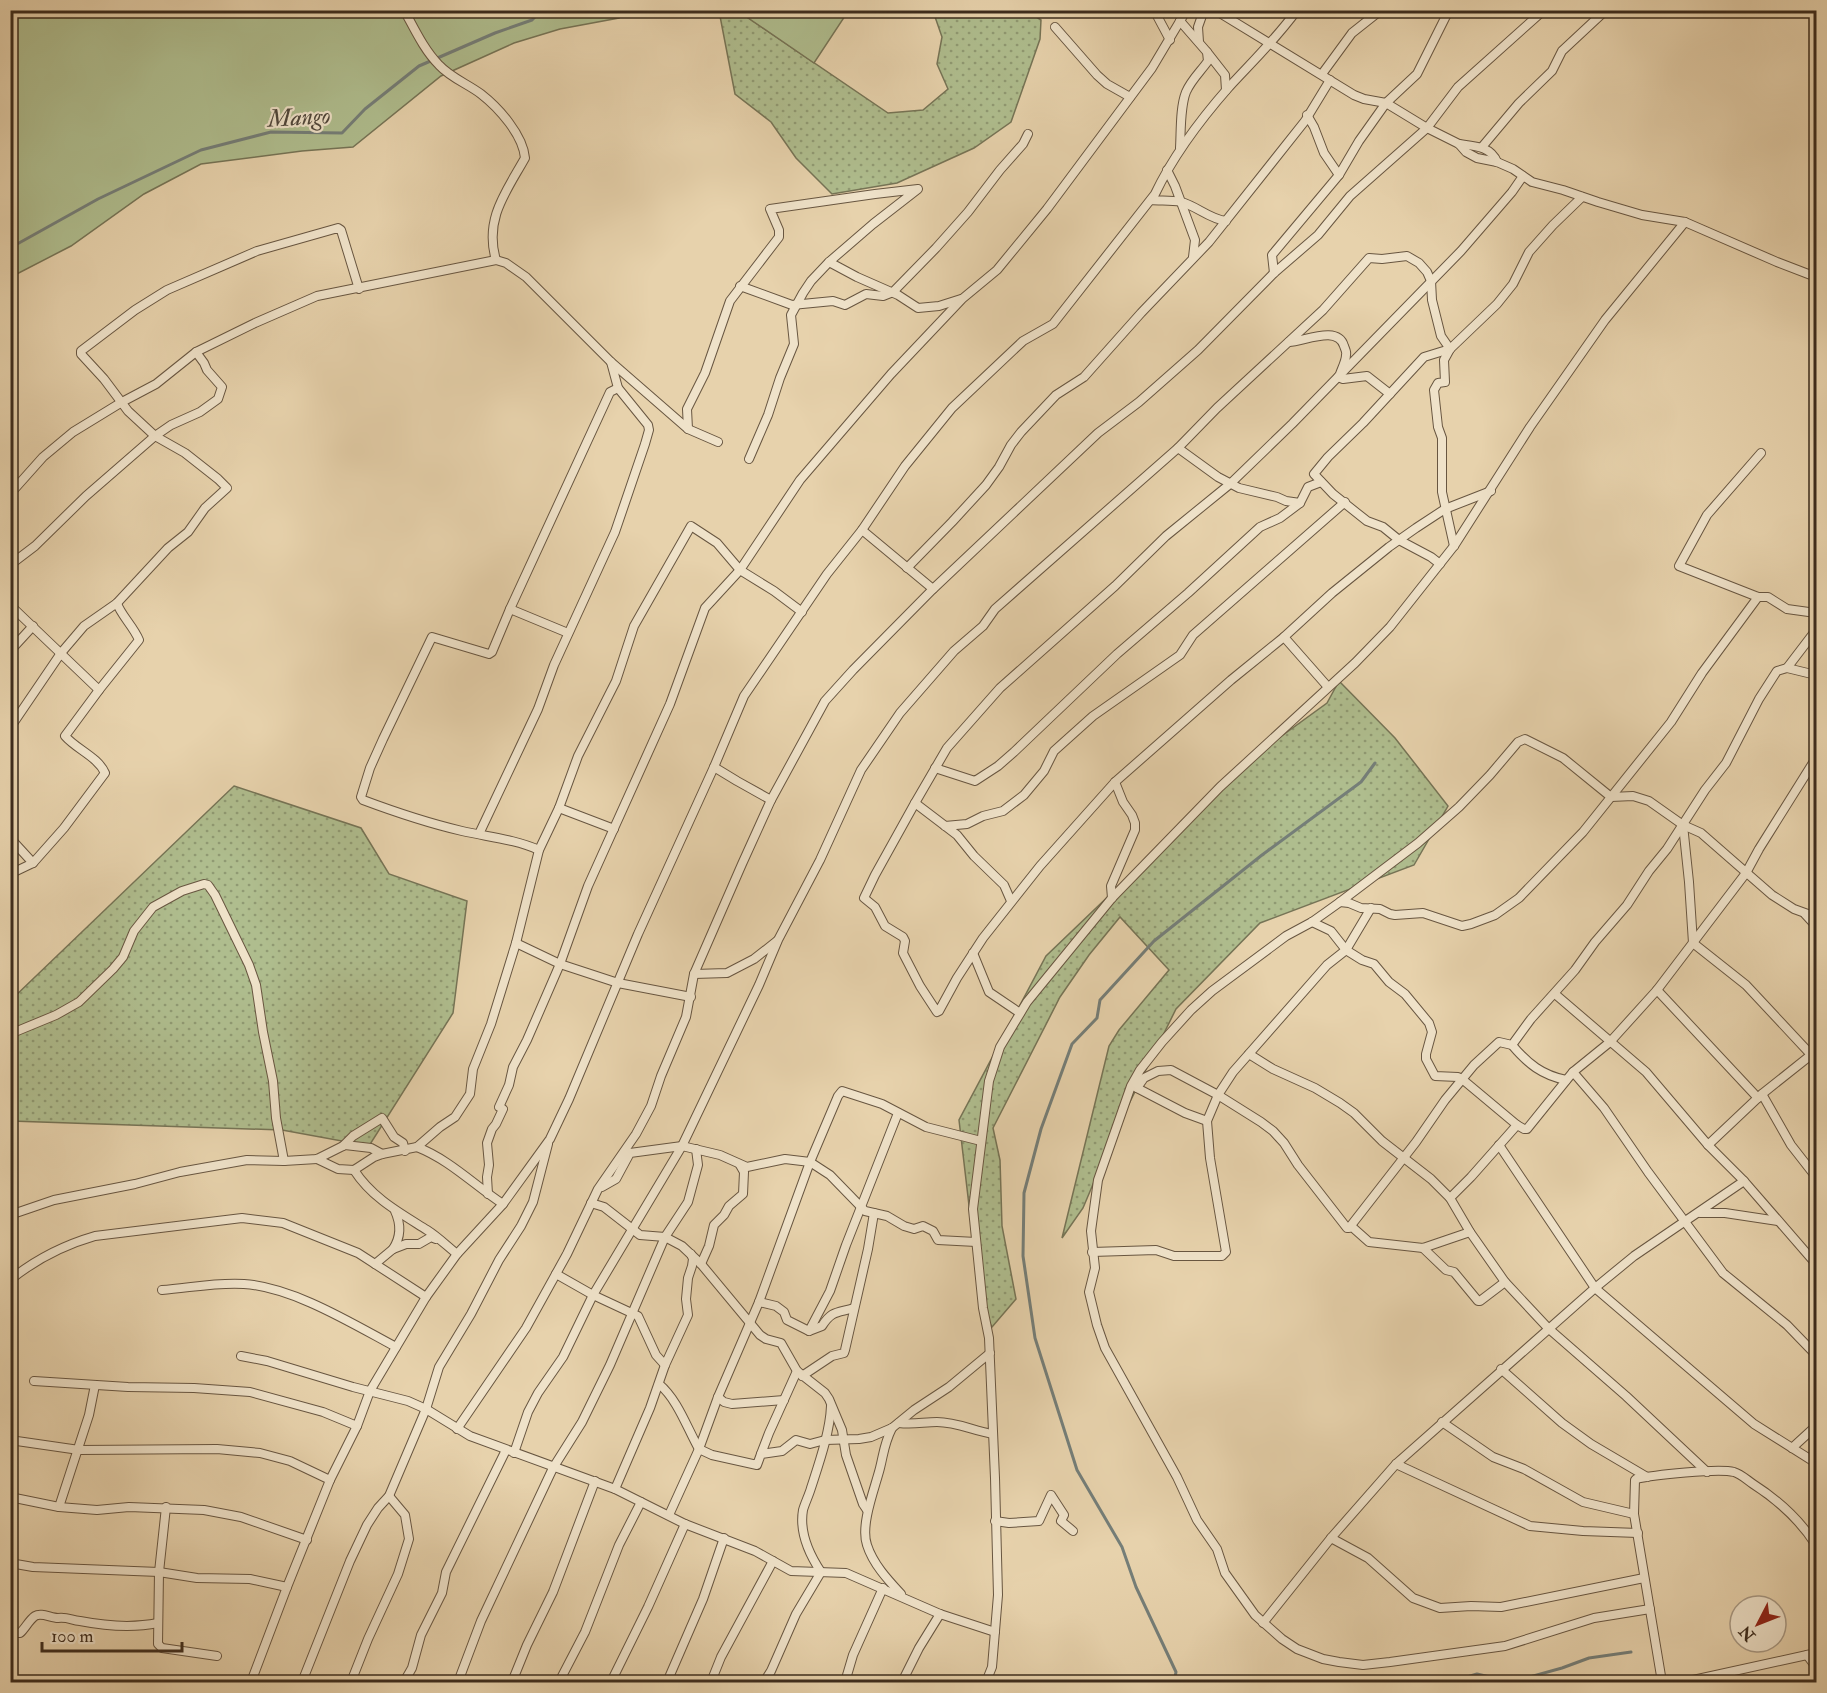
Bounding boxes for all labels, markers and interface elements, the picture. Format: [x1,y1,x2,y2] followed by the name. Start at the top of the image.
[265,100,331,135] water label: Mango
[1728,1594,1788,1654] north arrow
[42,1615,182,1653] scale bar
[1735,1621,1760,1646] text: N
[51,1625,94,1648] text: 100 m

